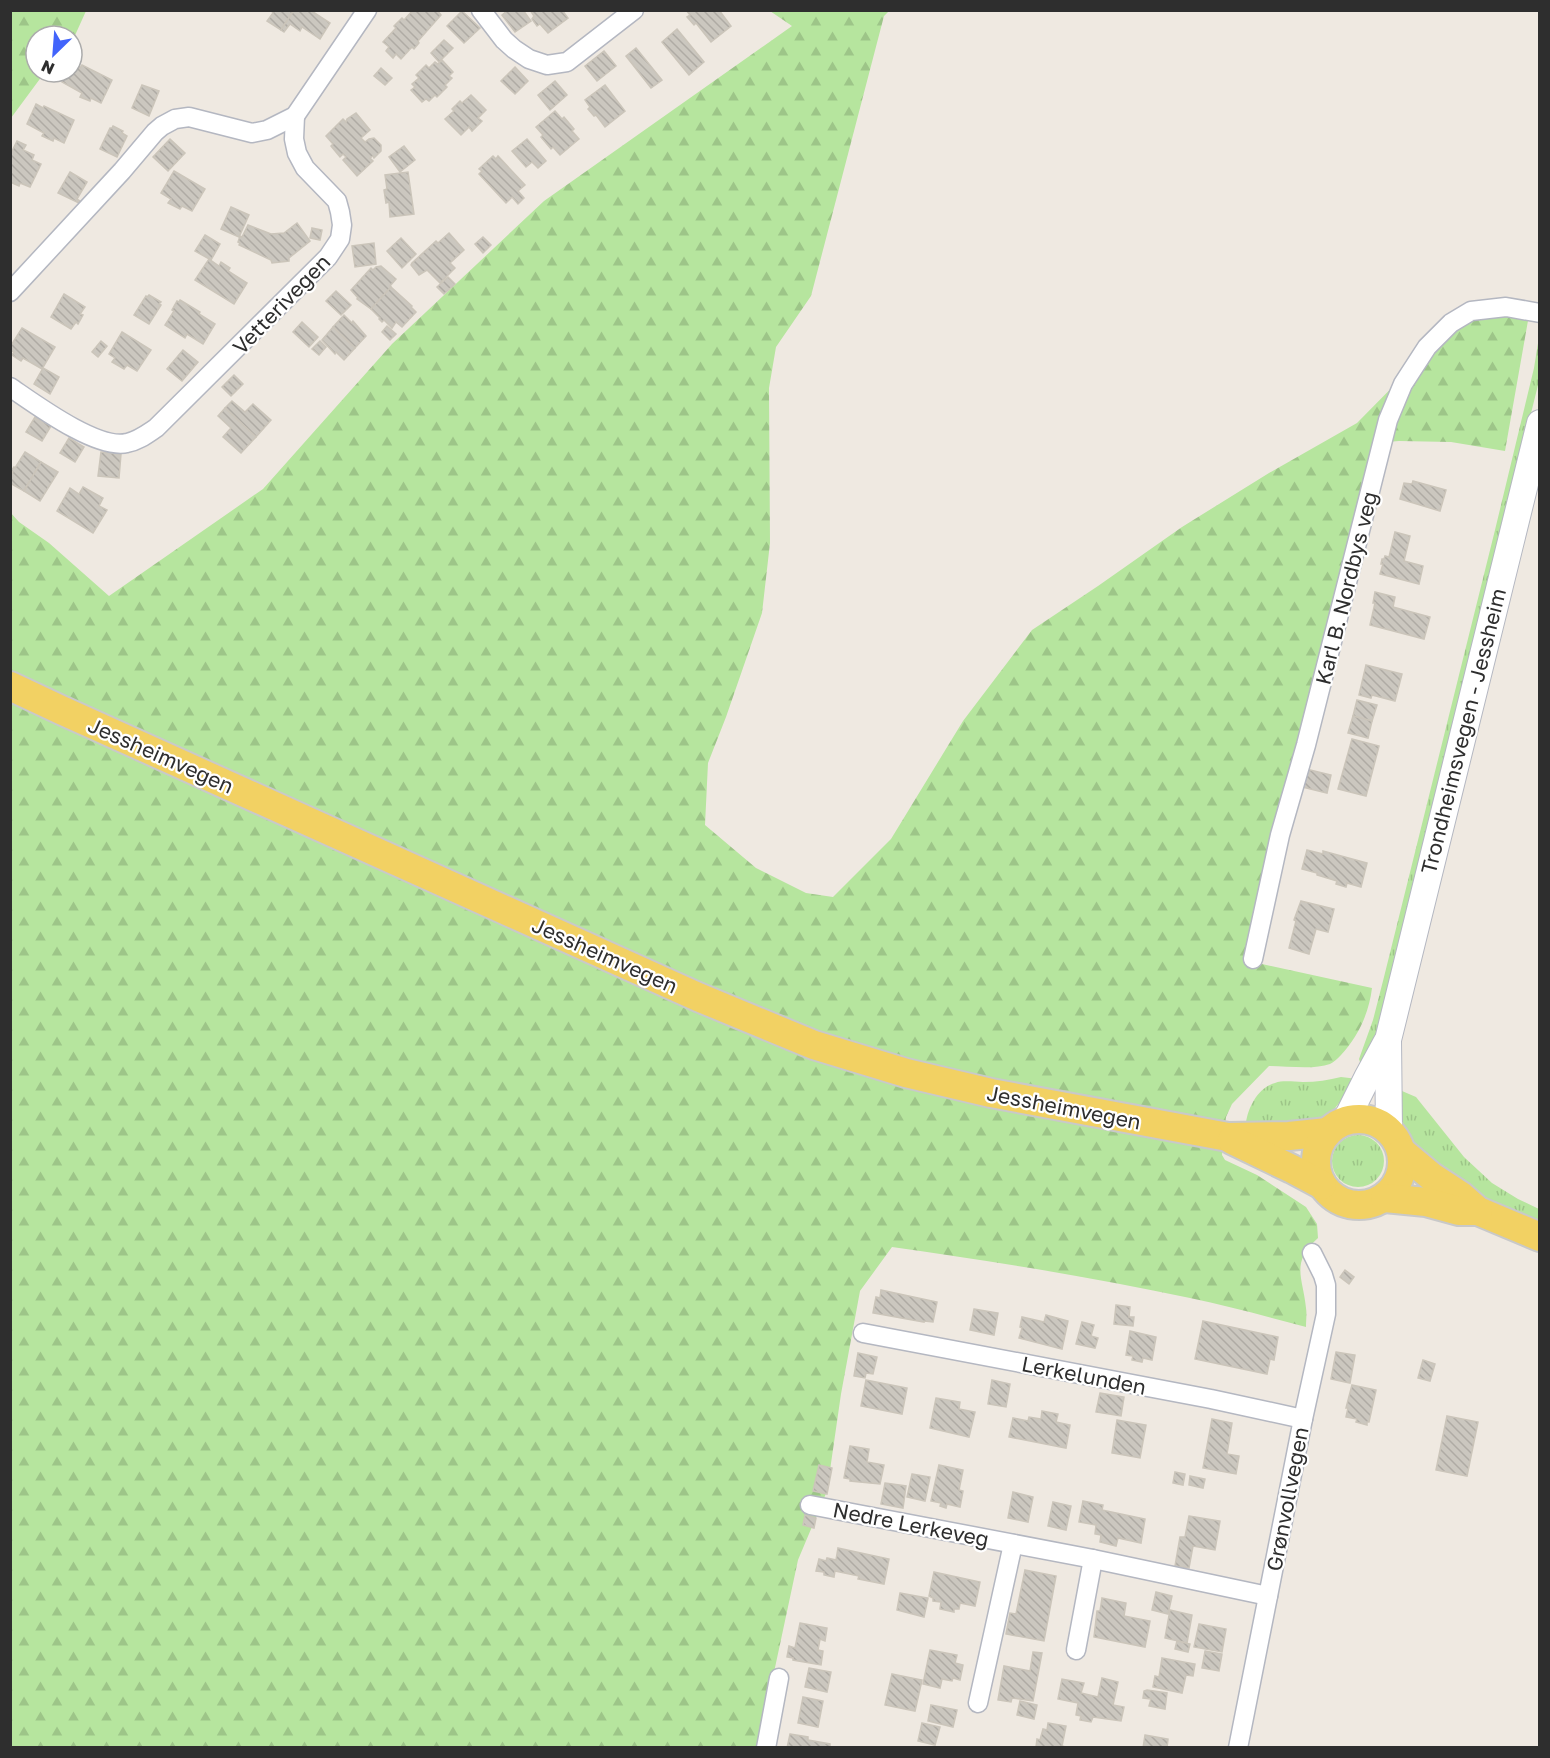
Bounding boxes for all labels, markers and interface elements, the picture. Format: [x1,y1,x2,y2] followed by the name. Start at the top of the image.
[24,24,84,84] north arrow
[38,56,57,79] text: N
[227,249,335,359] street label: Vetterivegen
[1309,489,1383,687] street label: Karl B. Nordbys veg
[1415,586,1511,876] street label: Trondheimsvegen - Jessheim
[84,711,238,799] street label: Jessheimvegen
[528,911,682,999] street label: Jessheimvegen
[985,1079,1143,1135] street label: Jessheimvegen
[1020,1350,1148,1400] street label: Lerkelunden
[1260,1425,1314,1573] street label: Grønvollvegen
[831,1496,991,1552] street label: Nedre Lerkeveg

